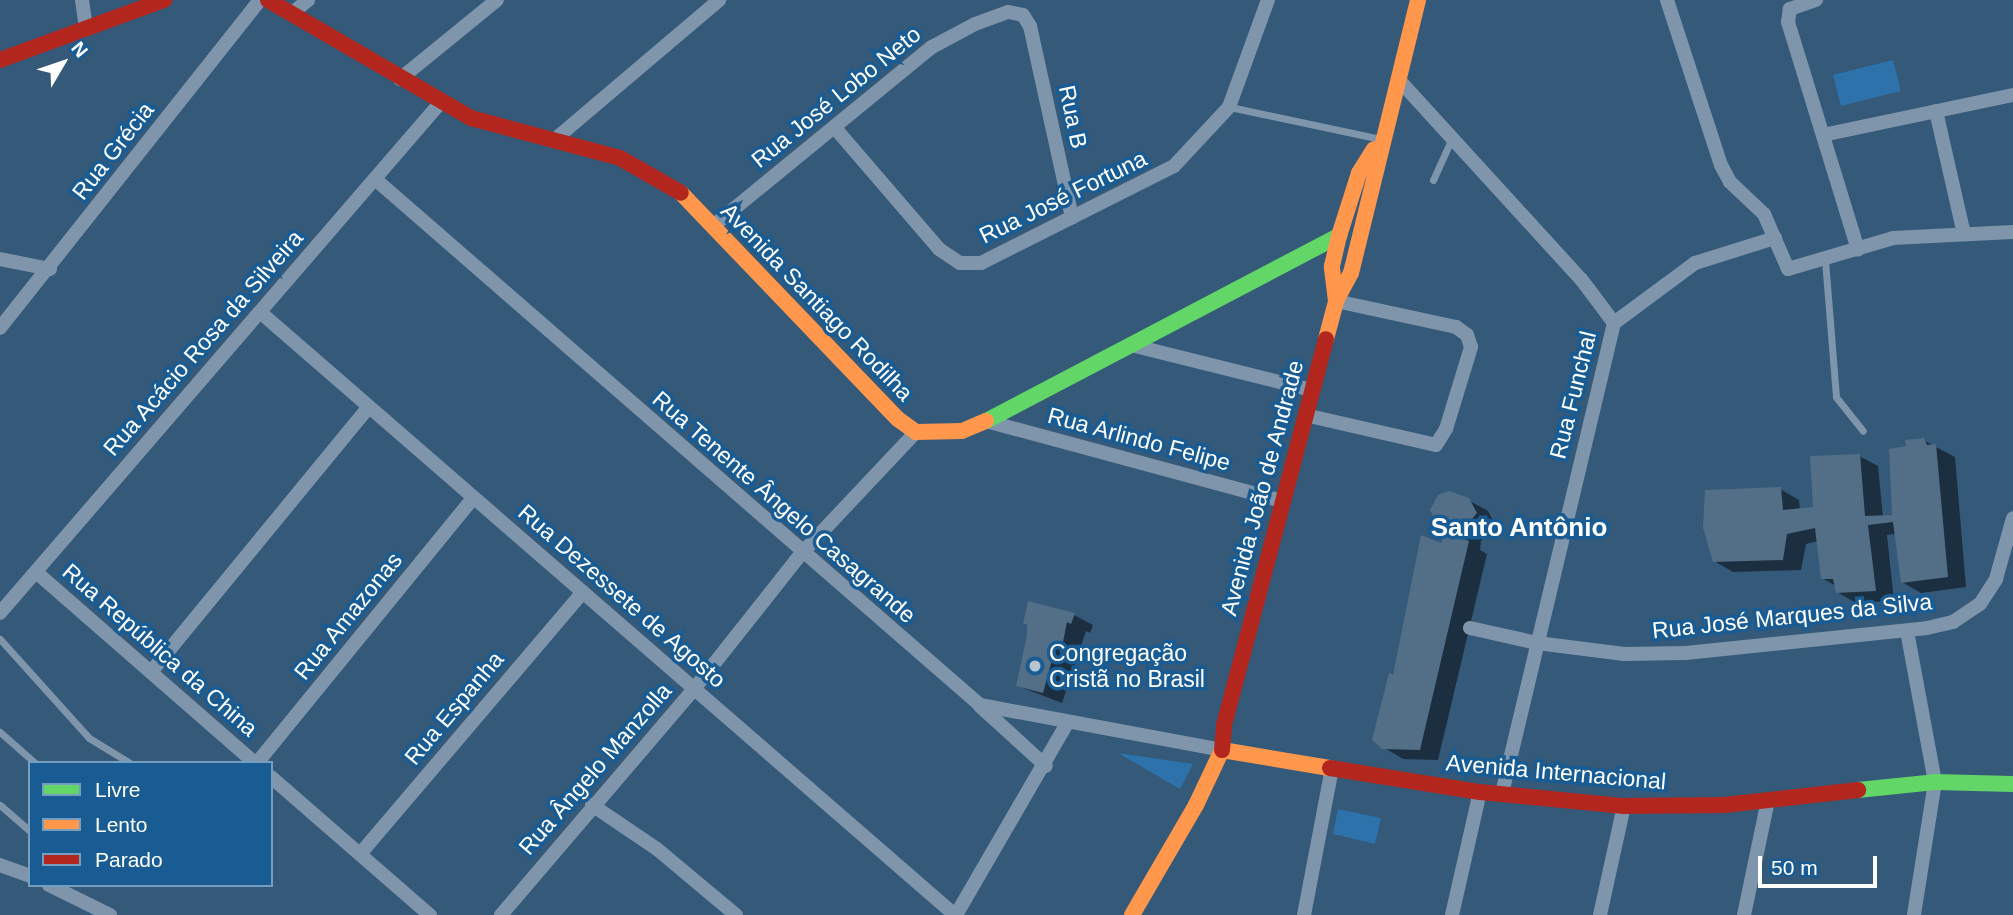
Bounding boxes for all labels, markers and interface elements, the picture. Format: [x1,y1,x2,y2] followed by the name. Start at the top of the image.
[746,20,926,174] street label: Rua José Lobo Neto
[28,28,98,98] north arrow
[67,38,92,61] text: N
[1053,83,1093,151] street label: Rua B
[66,97,160,205] street label: Rua Grécia
[975,145,1151,249] street label: Rua José Fortuna
[715,197,919,407] street label: Avenida Santiago Rodilha
[97,224,309,462] street label: Rua Acácio Rosa da Silveira
[1544,328,1602,462] street label: Rua Funchal
[1214,357,1310,619] street label: Avenida João de Andrade
[647,385,921,629] street label: Rua Tenente Ângelo Casagrande
[1044,401,1234,477] street label: Rua Arlindo Felipe
[512,498,732,694] street label: Rua Dezessete de Agosto
[1430,512,1608,544] district label: Santo Antônio
[288,546,408,686] street label: Rua Amazonas
[57,558,263,742] street label: Rua República da China
[1651,588,1933,644] street label: Rua José Marques da Silva
[1049,639,1205,693] place label: Congregação Cristã no Brasil
[399,646,509,770] street label: Rua Espanha
[1027,658,1043,674] marker: Congregação Cristã no Brasil
[513,677,677,861] street label: Rua Ângelo Manzolla
[1445,749,1667,795] street label: Avenida Internacional
[28,761,273,887] legend
[95,778,141,801] text: Livre
[95,813,148,836] text: Lento
[1761,842,1880,886] scale bar
[95,848,163,871] text: Parado
[1771,856,1818,879] text: 50 m

